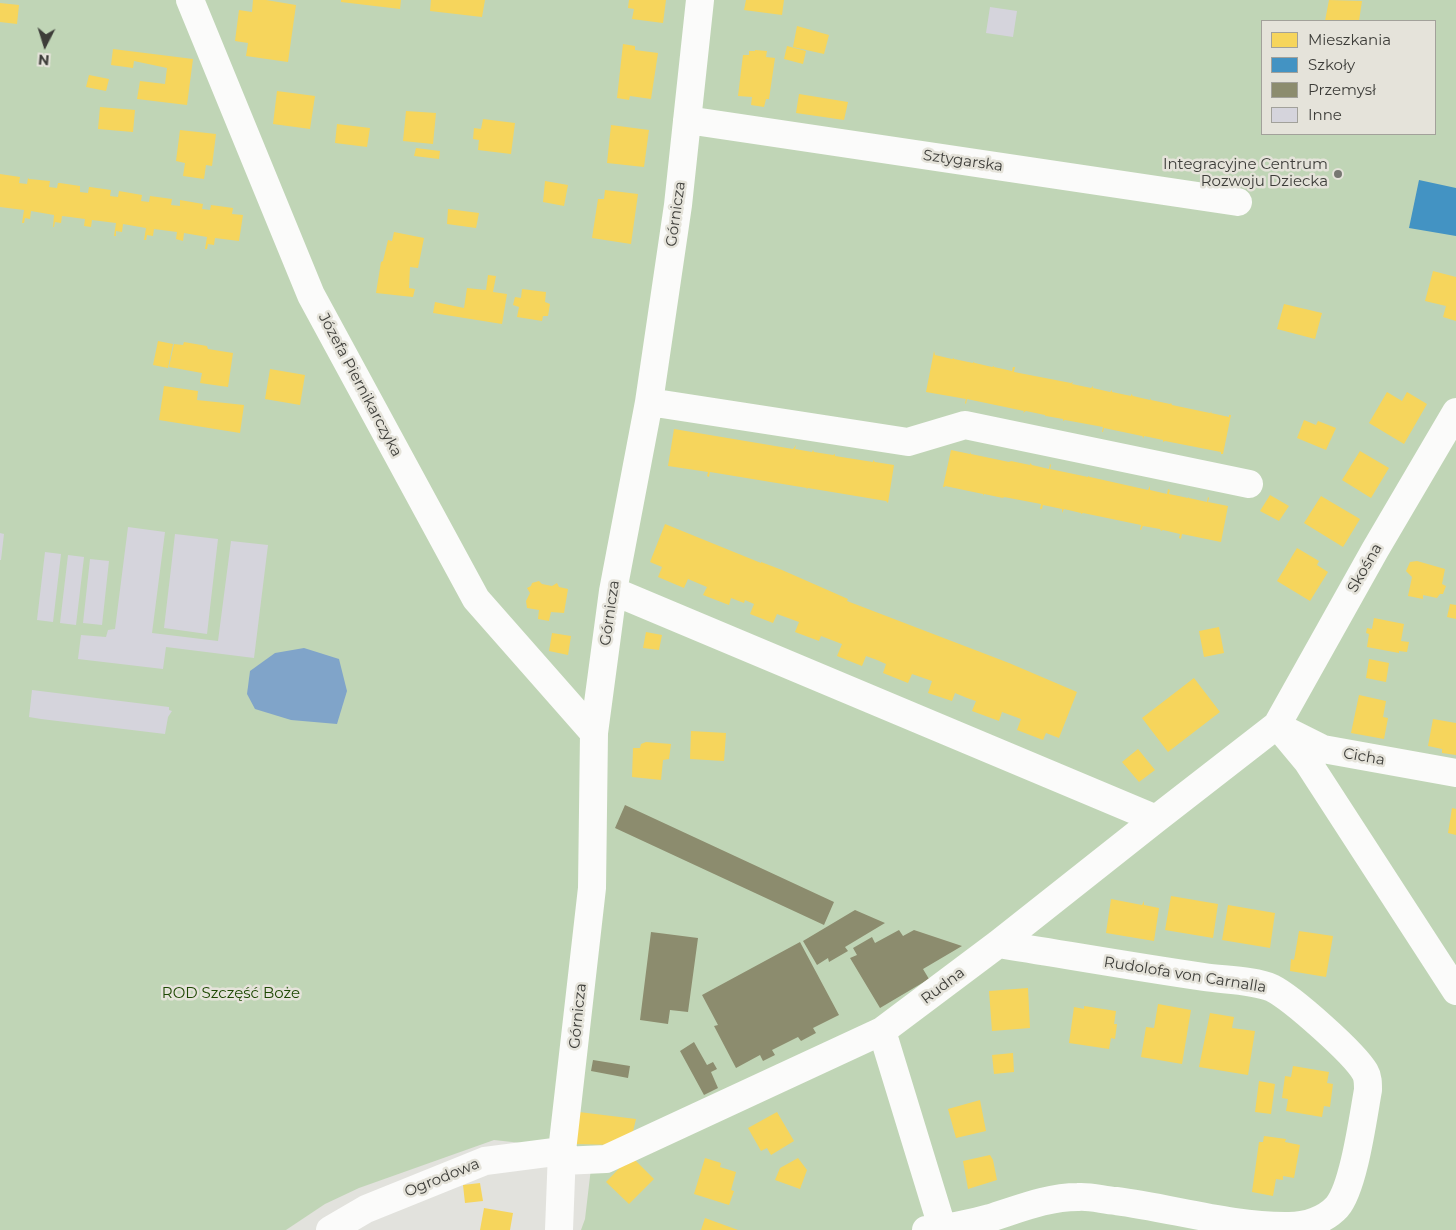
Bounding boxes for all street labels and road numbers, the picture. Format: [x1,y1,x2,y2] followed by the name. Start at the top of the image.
[922,146,1004,176] street label: Sztygarska
[663,180,689,248] street label: Górnicza
[314,310,406,460] street label: Józefa Piernikarczyka
[1344,540,1386,596] street label: Skośna
[597,579,623,647] street label: Górnicza
[1342,744,1386,770] street label: Cicha
[1102,953,1268,997] street label: Rudolofa von Carnalla
[918,964,968,1008] street label: Rudna
[566,982,590,1050] street label: Górnicza
[402,1155,482,1201] street label: Ogrodowa

